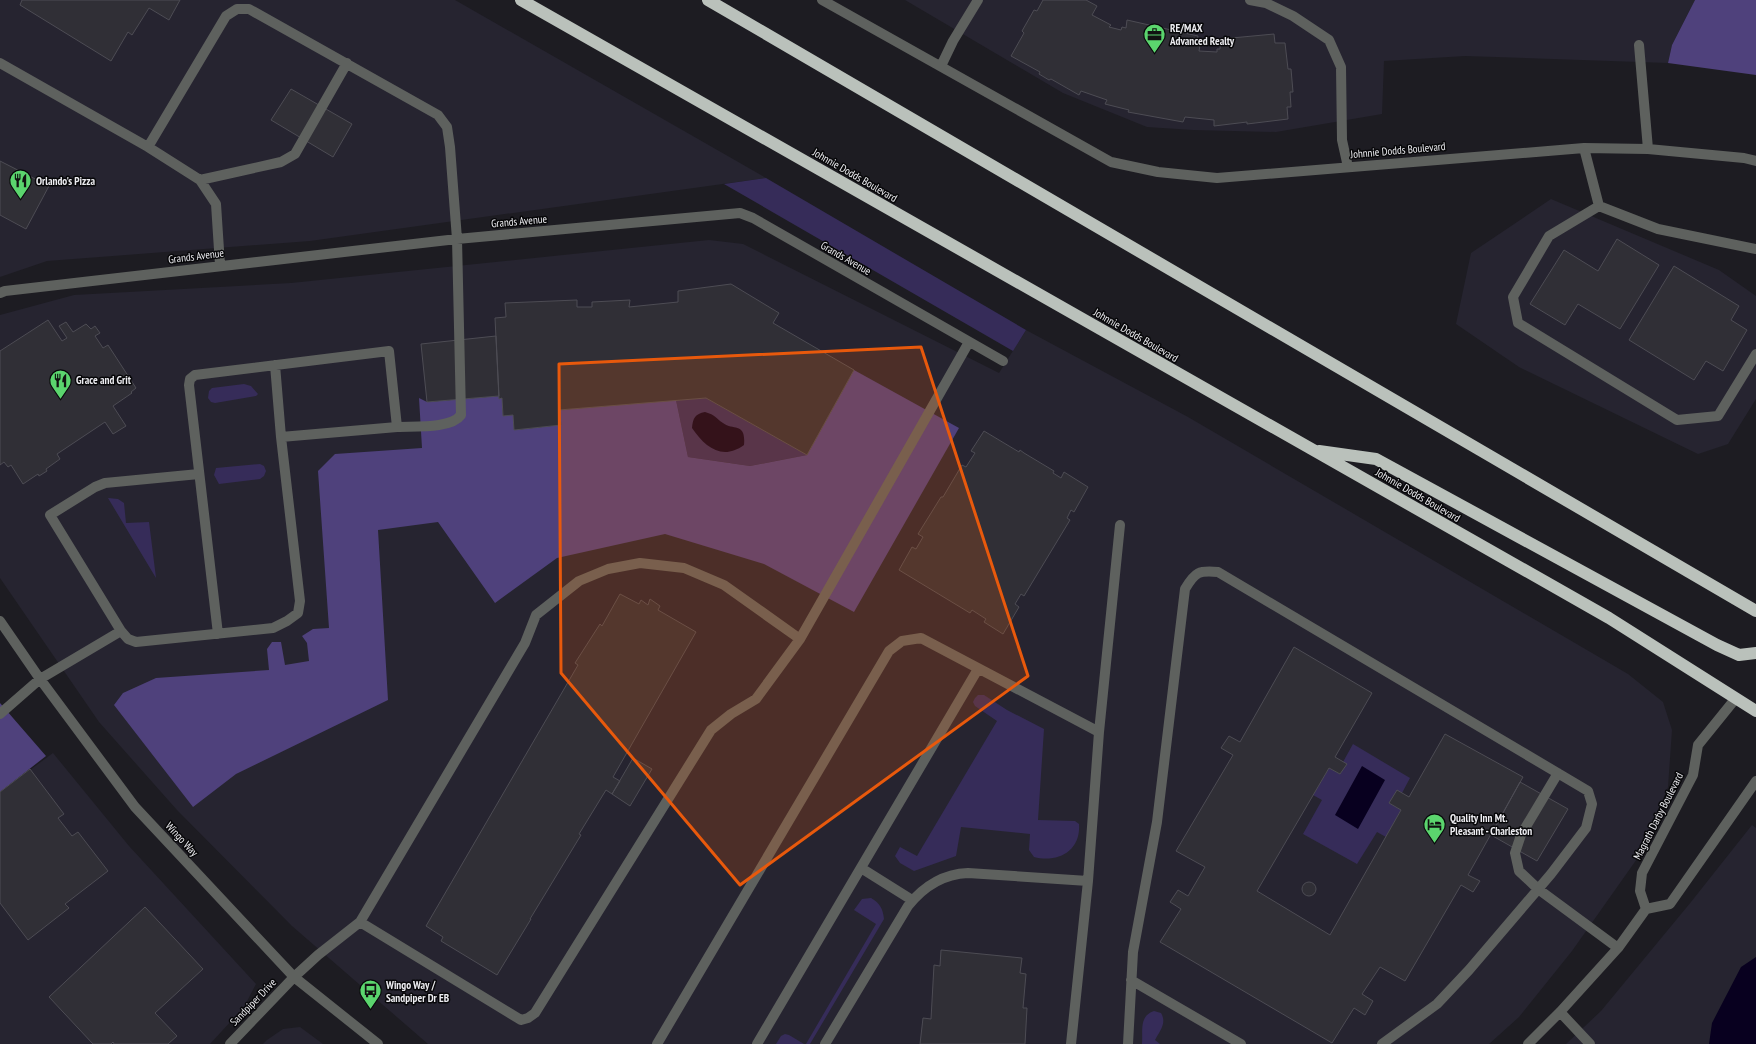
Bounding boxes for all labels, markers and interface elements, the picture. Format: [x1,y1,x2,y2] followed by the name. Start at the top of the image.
[1141,21,1167,54] office icon: RE/MAX Advanced Realty
[1169,21,1235,48] place label: RE/MAX Advanced Realty
[1349,139,1446,161] street label: Johnnie Dodds Boulevard
[809,145,900,205] street label: Johnnie Dodds Boulevard
[8,168,34,201] restaurant icon: Orlando's Pizza
[36,174,95,188] place label: Orlando's Pizza
[490,212,548,230] street label: Grands Avenue
[818,238,874,278] street label: Grands Avenue
[167,246,225,266] street label: Grands Avenue
[1090,305,1181,365] street label: Johnnie Dodds Boulevard
[48,367,74,400] restaurant icon: Grace and Grit
[76,373,132,387] place label: Grace and Grit
[1372,465,1463,525] street label: Johnnie Dodds Boulevard
[1630,770,1686,862] street label: Magrath Darby Boulevard
[1421,811,1447,844] hotel icon: Quality Inn Mt. Pleasant - Charleston
[1450,811,1532,838] place label: Quality Inn Mt. Pleasant - Charleston
[163,819,202,860] street label: Wingo Way
[227,975,279,1029] street label: Sandpiper Drive
[357,978,383,1011] bus stop icon: Wingo Way / Sandpiper Dr EB
[385,978,450,1005] place label: Wingo Way / Sandpiper Dr EB

